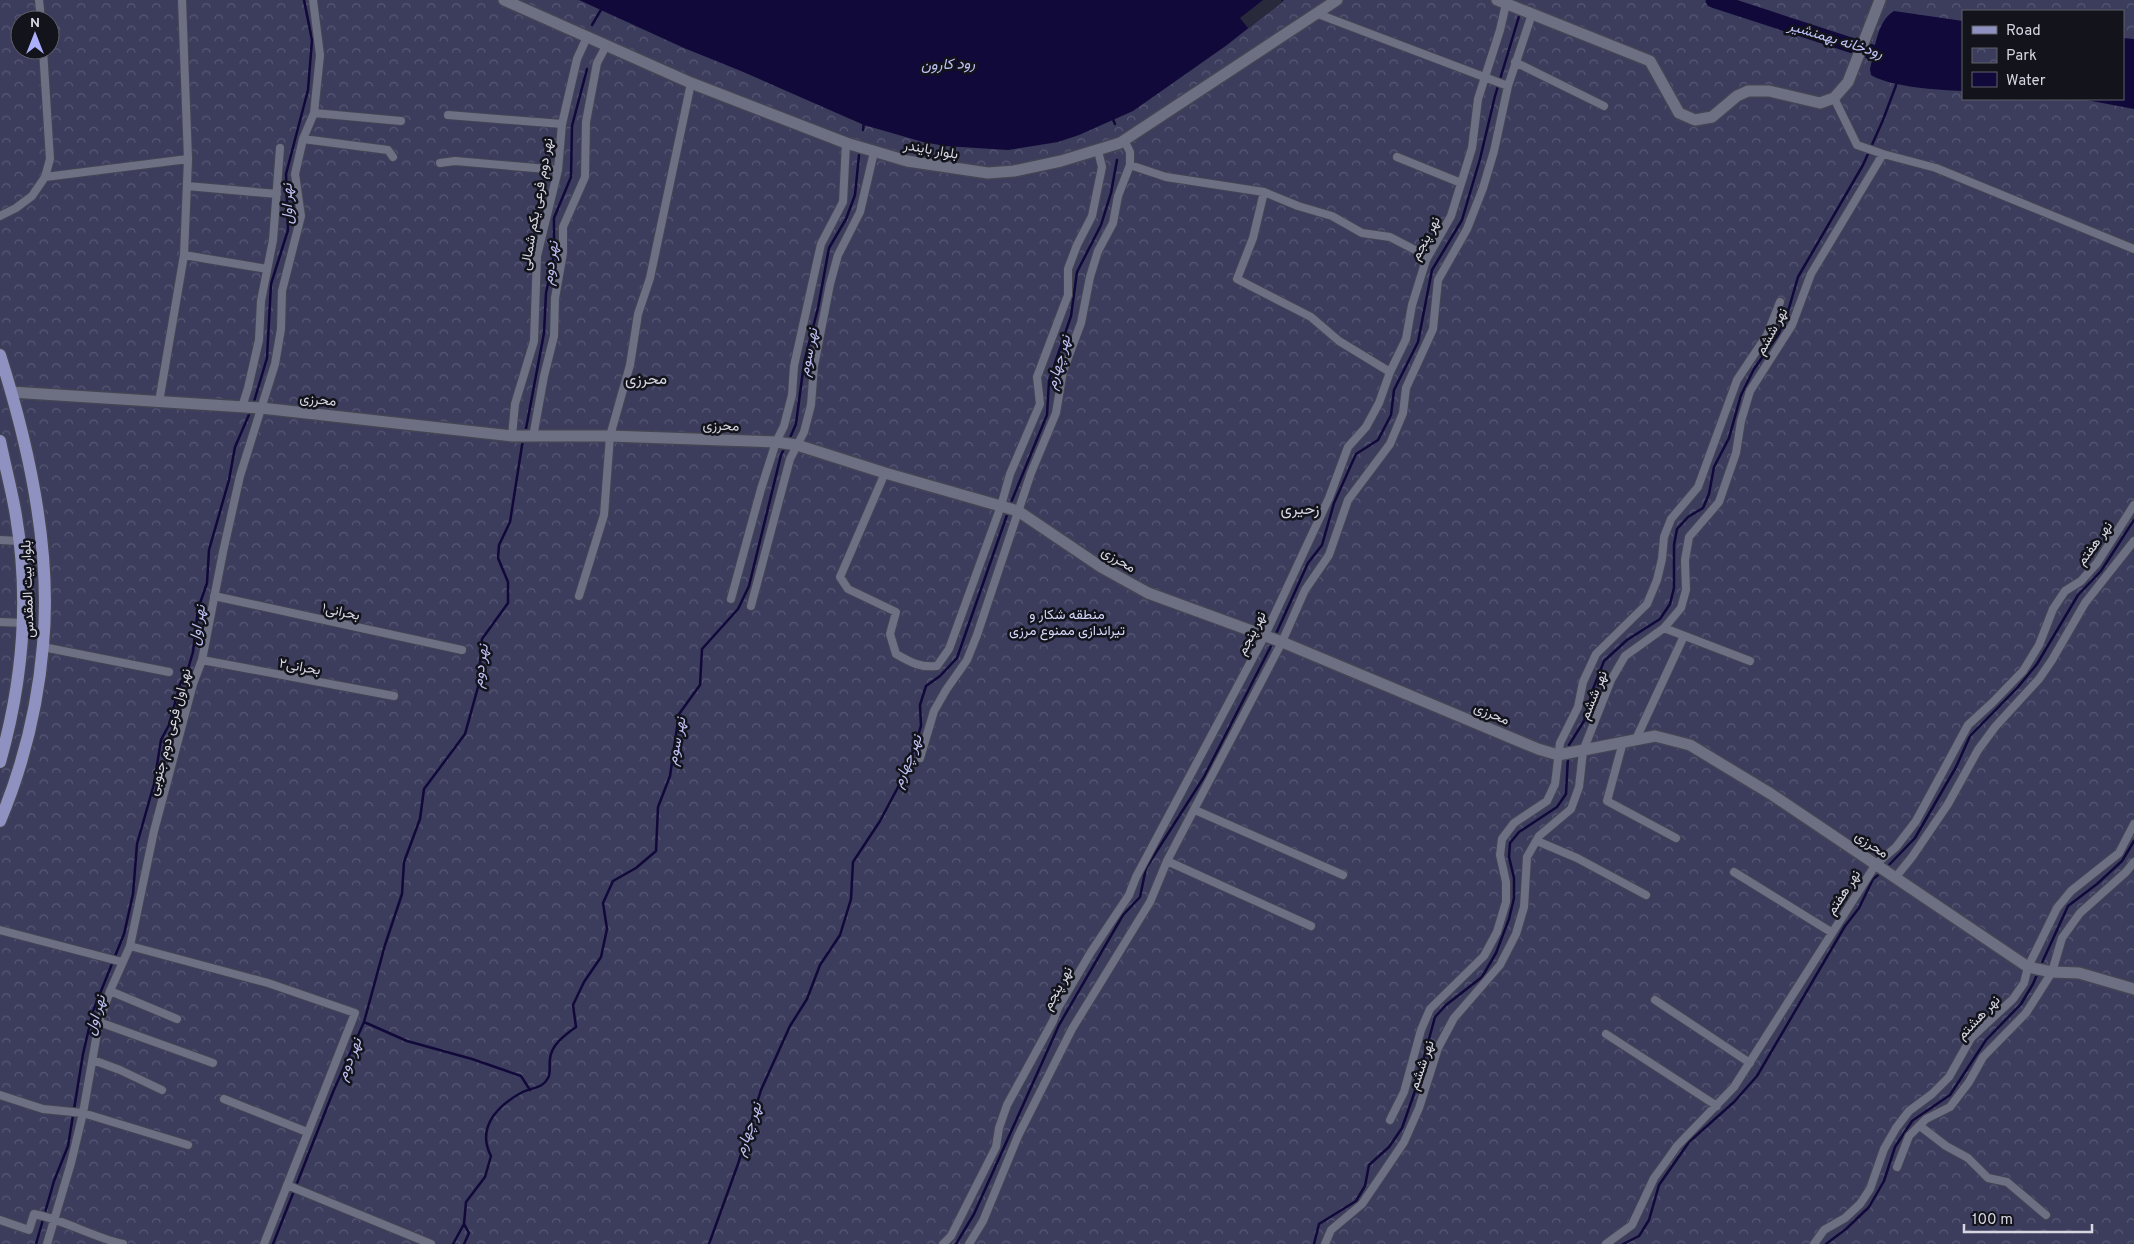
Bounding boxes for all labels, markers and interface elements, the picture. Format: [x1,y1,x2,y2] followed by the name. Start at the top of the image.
[10,10,60,60] north arrow
[1962,10,2124,100] legend
[30,15,40,32] text: N
[1785,17,1885,64] water label: رودخانه بهمنشیر
[2006,22,2041,41] text: Road
[2006,47,2037,66] text: Park
[920,55,976,76] water label: رود کارون
[2006,72,2046,91] text: Water
[516,137,556,271] street label: نهر دوم فرعی یکم شمالی
[901,137,959,164] street label: بلوار بایندر
[279,183,298,224] water label: نهر اول
[1408,214,1445,264] street label: نهر پنجم
[538,240,562,286] water label: نهر دوم
[1752,305,1792,358] street label: نهر ششم
[795,326,824,379] water label: نهر سوم
[1042,333,1076,393] water label: نهر چهارم
[625,370,667,390] district label: محرزی
[299,390,337,411] street label: محرزی
[702,417,740,436] street label: محرزی
[1281,500,1319,520] district label: زحیری
[2074,519,2117,569] street label: نهر هفتم
[18,540,39,638] street label: بلوار بیت المقدس
[1098,544,1138,577] street label: محرزی
[320,600,361,625] street label: بحرانی۱
[186,603,211,647] water label: نهر اول
[1009,607,1125,641] park label: منطقه شکار و تیراندازی ممنوع مرزی
[1234,609,1271,659] street label: نهر پنجم
[469,643,494,690] water label: نهر دوم
[278,655,322,679] street label: بحرانی۲
[145,667,196,798] street label: نهر اول فرعی دوم جنوبی
[1577,669,1612,723] street label: نهر ششم
[1471,699,1512,729] street label: محرزی
[663,715,692,768] water label: نهر سوم
[889,732,928,792] water label: نهر چهارم
[1851,828,1891,863] street label: محرزی
[1823,867,1865,919] street label: نهر هفتم
[1039,964,1077,1013] street label: نهر پنجم
[1954,992,2004,1044] street label: نهر هشتم
[82,993,111,1038] water label: نهر اول
[333,1035,368,1084] water label: نهر دوم
[1406,1038,1439,1093] street label: نهر ششم
[731,1100,768,1160] water label: نهر چهارم
[1964,1202,2092,1234] scale bar
[1972,1211,2013,1230] text: 100 m

